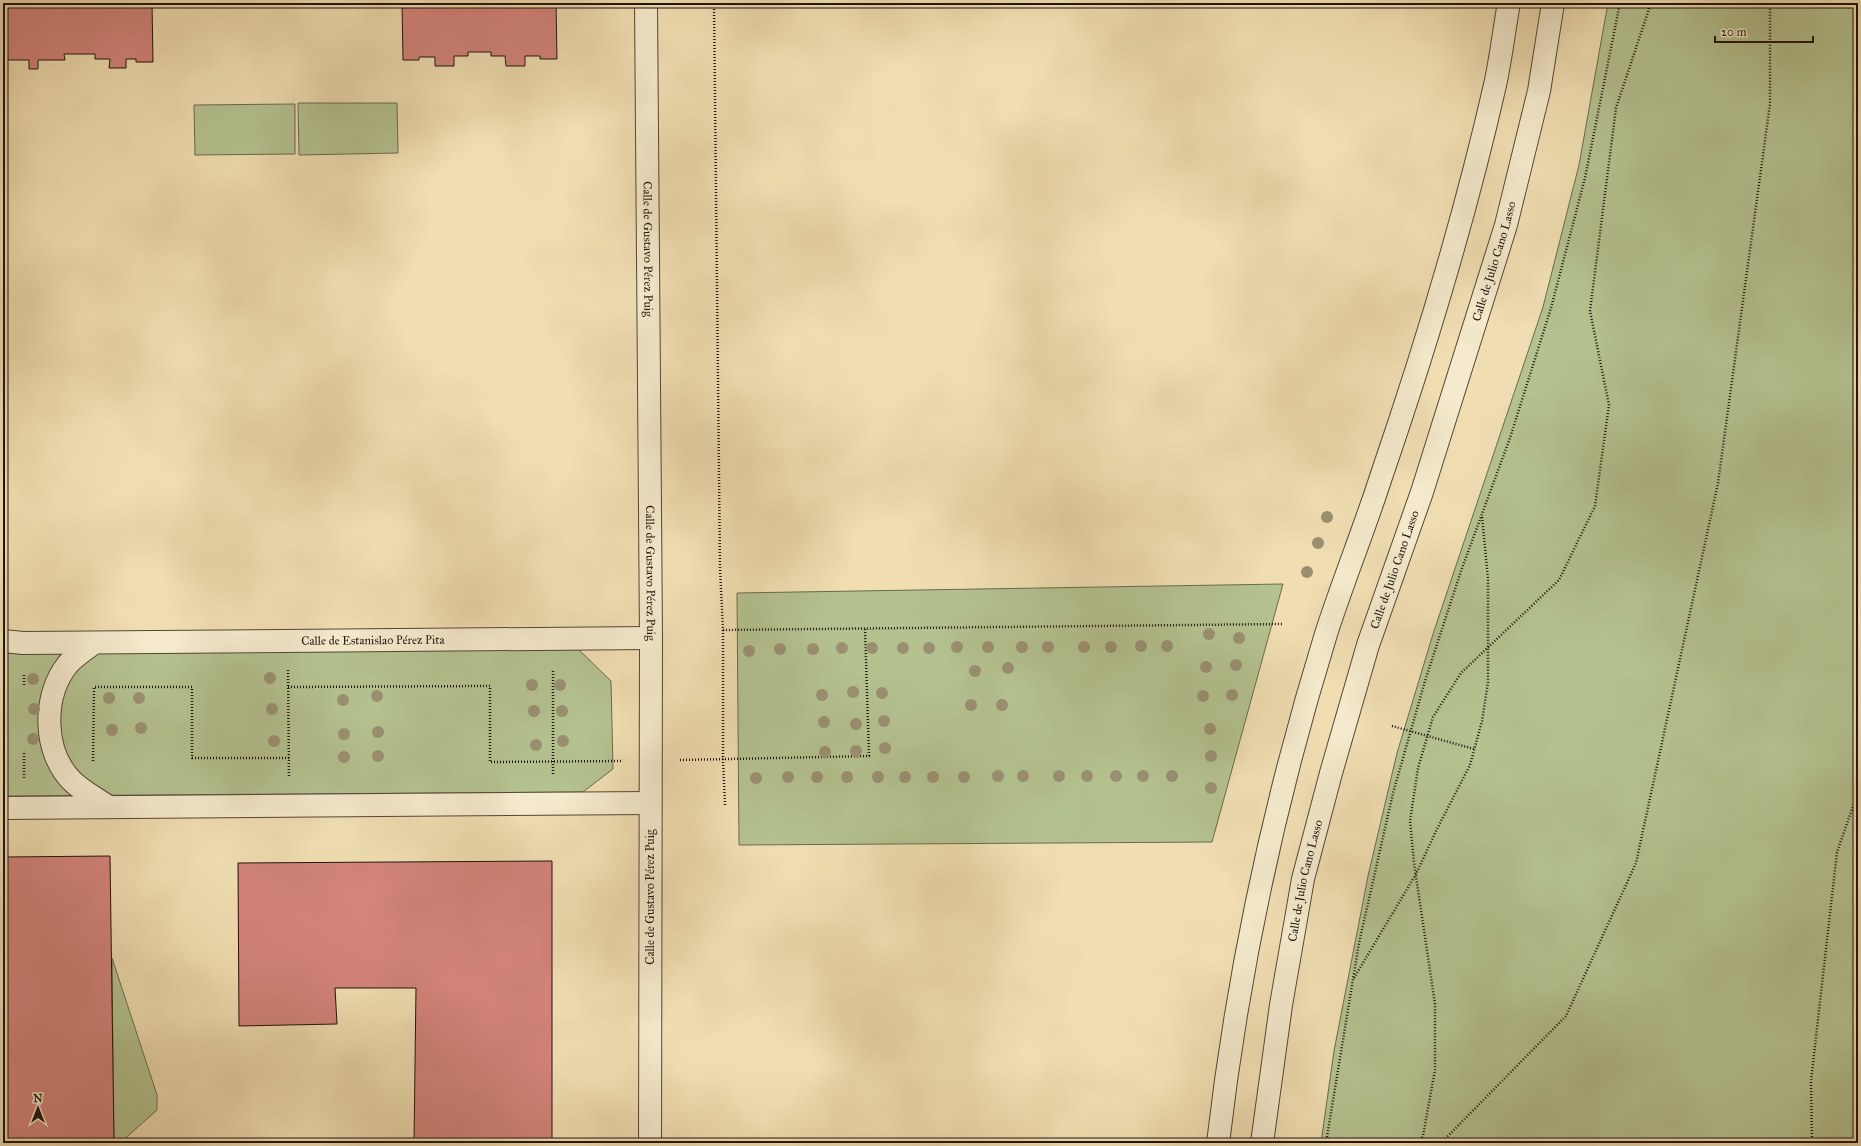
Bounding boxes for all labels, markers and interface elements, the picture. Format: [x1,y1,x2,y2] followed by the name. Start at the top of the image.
[1715,18,1813,44] scale bar
[1721,25,1747,39] text: 20 m
[640,181,655,317] street label: Calle de Gustavo Pérez Puig
[1469,200,1519,323] street label: Calle de Julio Cano Lasso
[643,505,658,641] street label: Calle de Gustavo Pérez Puig
[1367,509,1422,631] street label: Calle de Julio Cano Lasso
[301,633,445,648] street label: Calle de Estanislao Pérez Pita
[1285,818,1325,943] street label: Calle de Julio Cano Lasso
[643,829,658,965] street label: Calle de Gustavo Pérez Puig
[18,1088,58,1128] north arrow
[33,1092,43,1105] text: N

